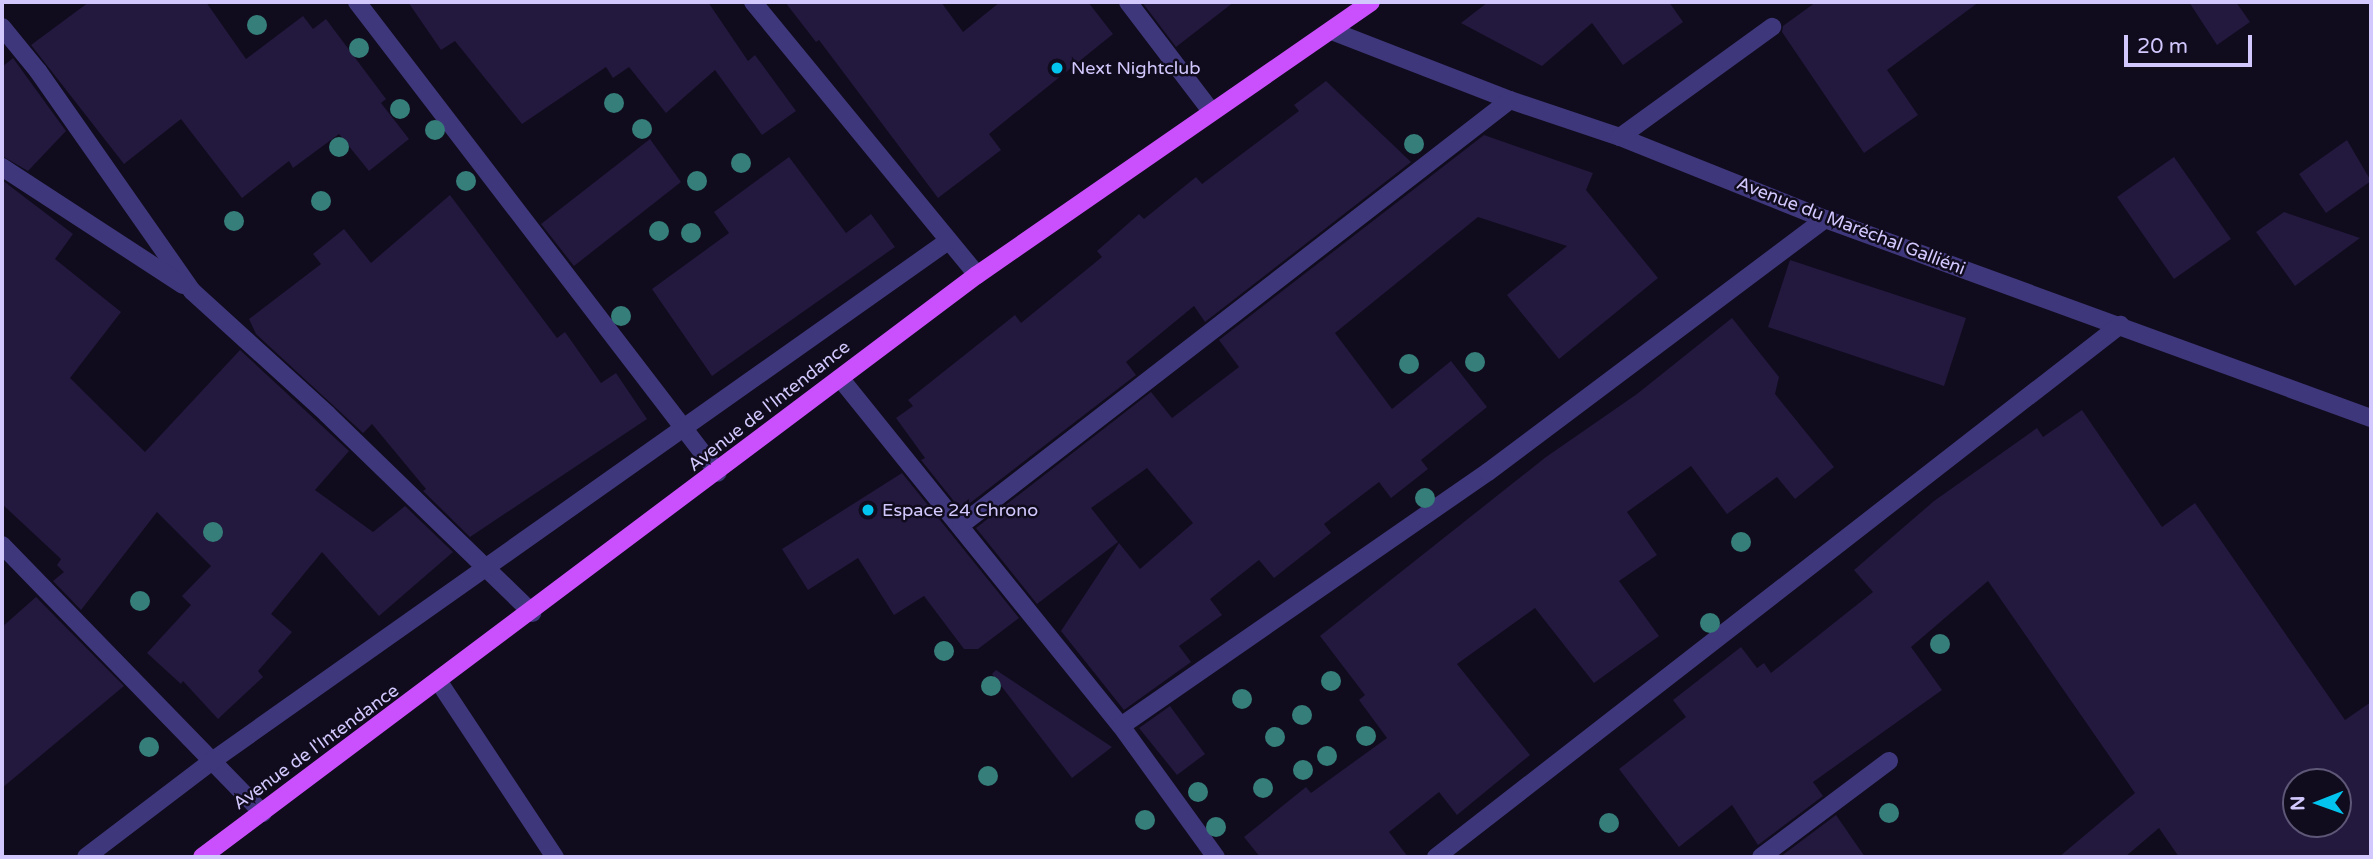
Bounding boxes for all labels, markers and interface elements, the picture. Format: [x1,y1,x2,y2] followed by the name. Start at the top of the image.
[2128,21,2256,65] scale bar
[2137,34,2188,59] text: 20 m
[1071,57,1201,79] place label: Next Nightclub
[1049,60,1065,76] marker: Next Nightclub
[1734,172,1968,280] street label: Avenue du Maréchal Galliéni
[684,336,854,476] street label: Avenue de l'Intendance
[882,499,1038,521] place label: Espace 24 Chrono
[860,502,876,518] marker: Espace 24 Chrono
[229,680,403,814] street label: Avenue de l'Intendance
[2282,768,2352,838] north arrow
[2287,796,2309,811] text: N

